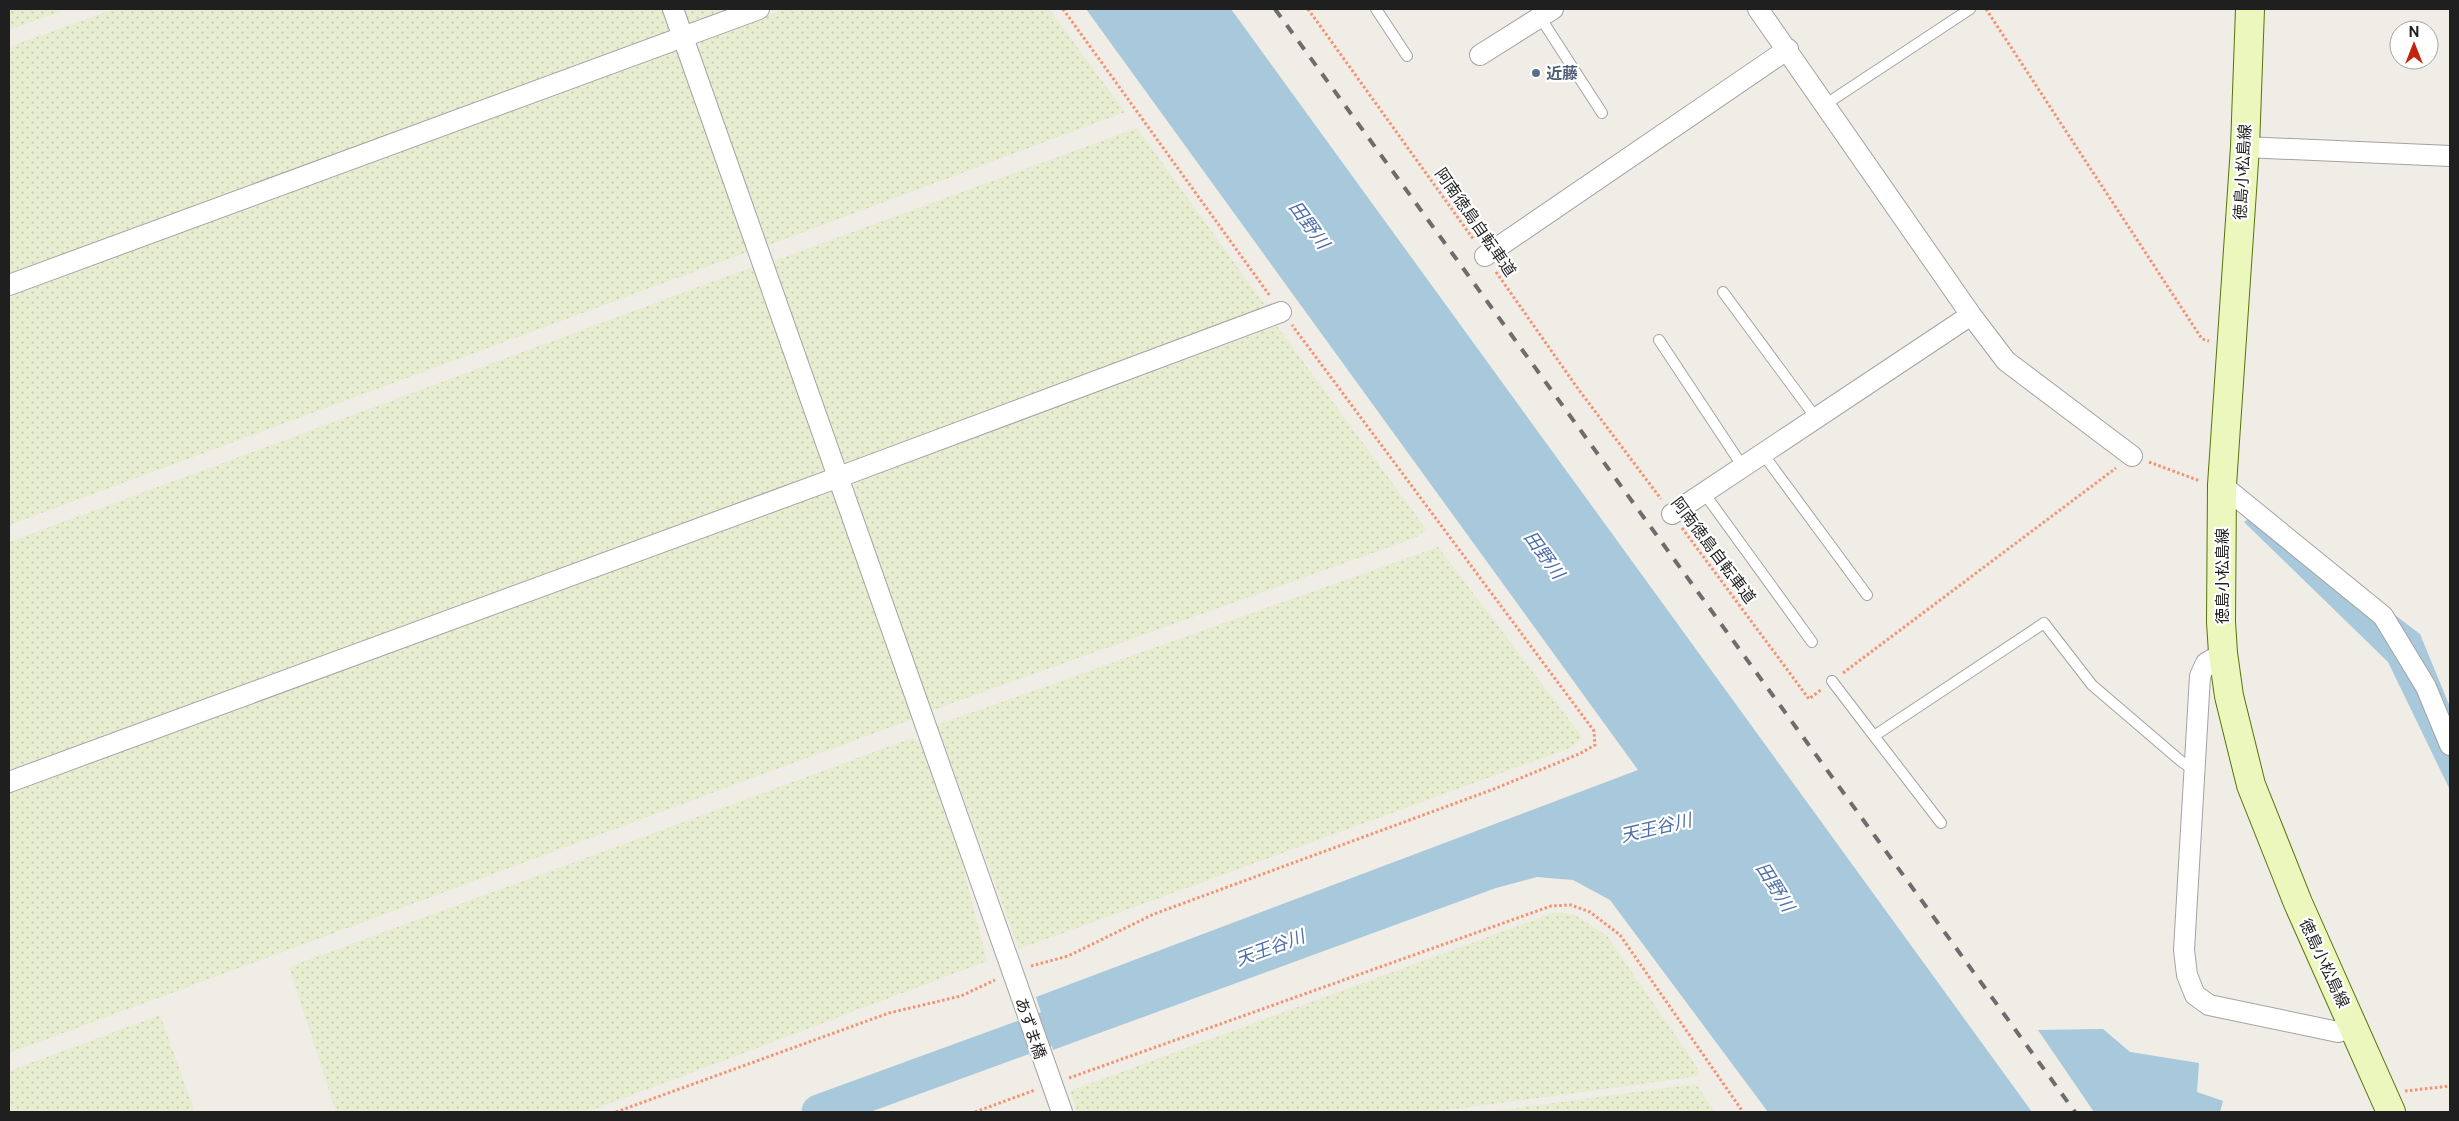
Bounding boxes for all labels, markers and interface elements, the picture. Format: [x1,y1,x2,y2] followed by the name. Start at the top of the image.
[2389,20,2439,70] north arrow
[2409,24,2419,40] text: N
[1546,64,1578,83] place label: 近藤
[1530,67,1542,79] marker: 近藤
[2230,124,2254,220] street label: 徳島小松島線
[1431,164,1520,280] street label: 阿南徳島自転車道
[1285,197,1335,254] water label: 田野川
[1667,493,1760,607] street label: 阿南徳島自転車道
[1520,527,1570,584] water label: 田野川
[2213,528,2232,624] street label: 徳島小松島線
[1618,809,1695,846] water label: 天王谷川
[1752,858,1800,917] water label: 田野川
[2296,916,2353,1011] street label: 徳島小松島線
[1232,925,1309,970] water label: 天王谷川
[1011,995,1050,1062] street label: あずま橋

